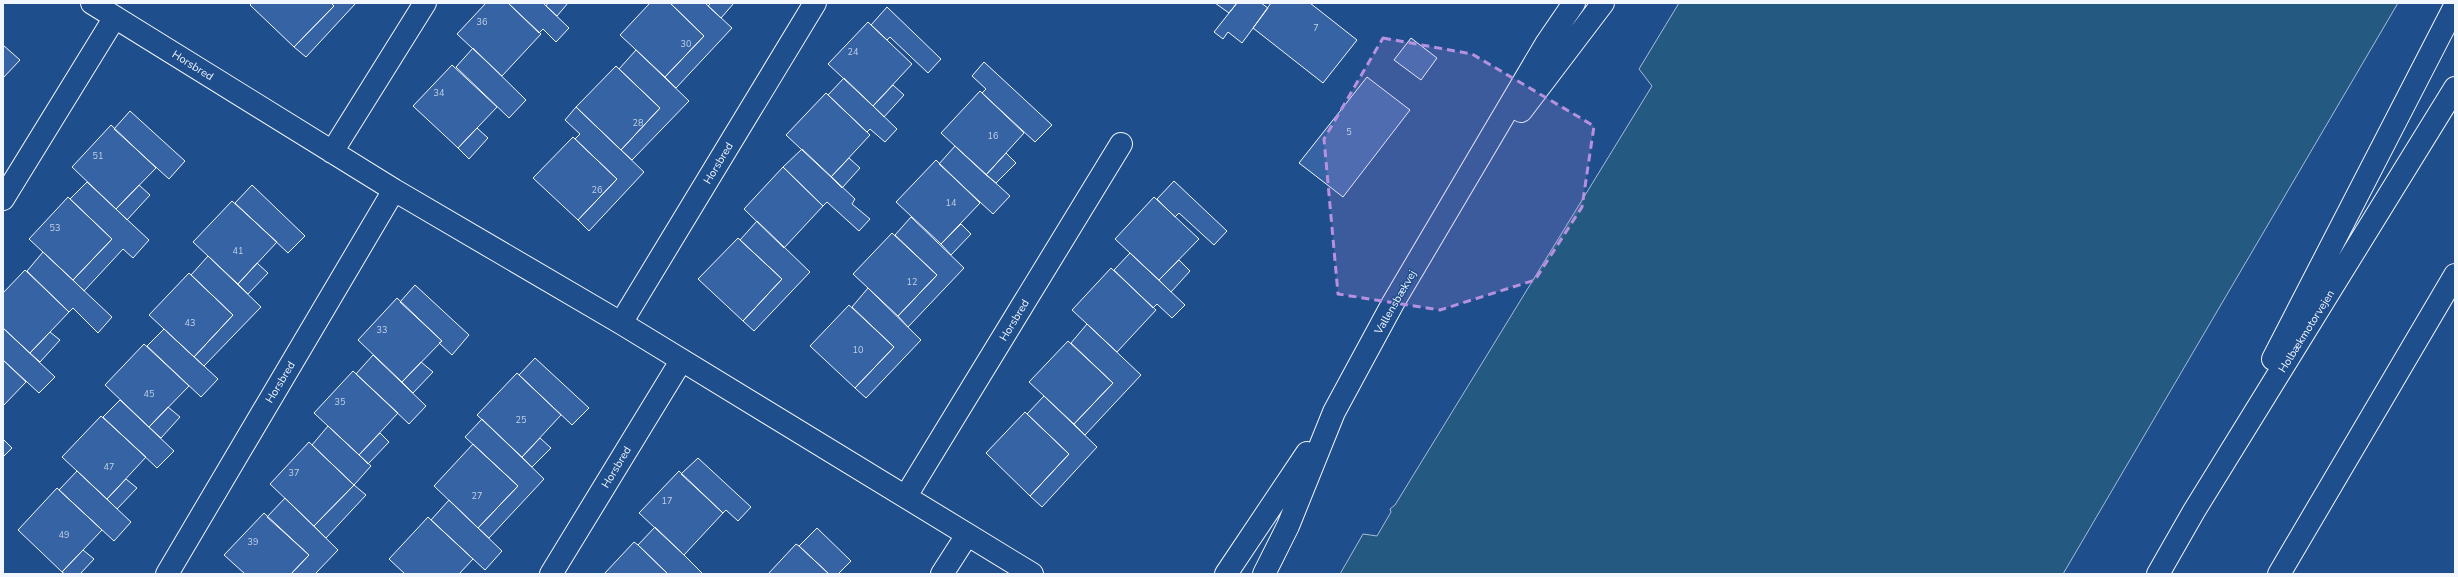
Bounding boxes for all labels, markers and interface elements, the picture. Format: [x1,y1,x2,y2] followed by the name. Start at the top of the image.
[477,16,487,28] house number: 36
[1313,22,1319,34] house number: 7
[681,38,691,50] house number: 30
[848,46,859,58] house number: 24
[169,47,216,84] street label: Horsbred
[434,87,445,99] house number: 34
[633,117,643,129] house number: 28
[1346,126,1352,138] house number: 5
[988,130,998,142] house number: 16
[700,140,737,187] street label: Horsbred
[93,150,103,162] house number: 51
[592,184,602,196] house number: 26
[946,197,957,209] house number: 14
[50,222,60,234] house number: 53
[233,245,243,257] house number: 41
[1370,267,1420,338] street label: Vallensbækvej
[907,276,917,288] house number: 12
[2275,287,2338,375] street label: Holbækmotorvejen
[996,297,1033,344] street label: Horsbred
[185,317,195,329] house number: 43
[377,324,387,336] house number: 33
[853,344,863,356] house number: 10
[262,359,299,406] street label: Horsbred
[144,388,154,400] house number: 45
[335,396,345,408] house number: 35
[516,414,526,426] house number: 25
[598,444,635,491] street label: Horsbred
[104,461,114,473] house number: 47
[289,467,299,479] house number: 37
[472,490,482,502] house number: 27
[662,495,672,507] house number: 17
[59,529,69,541] house number: 49
[248,536,258,548] house number: 39

